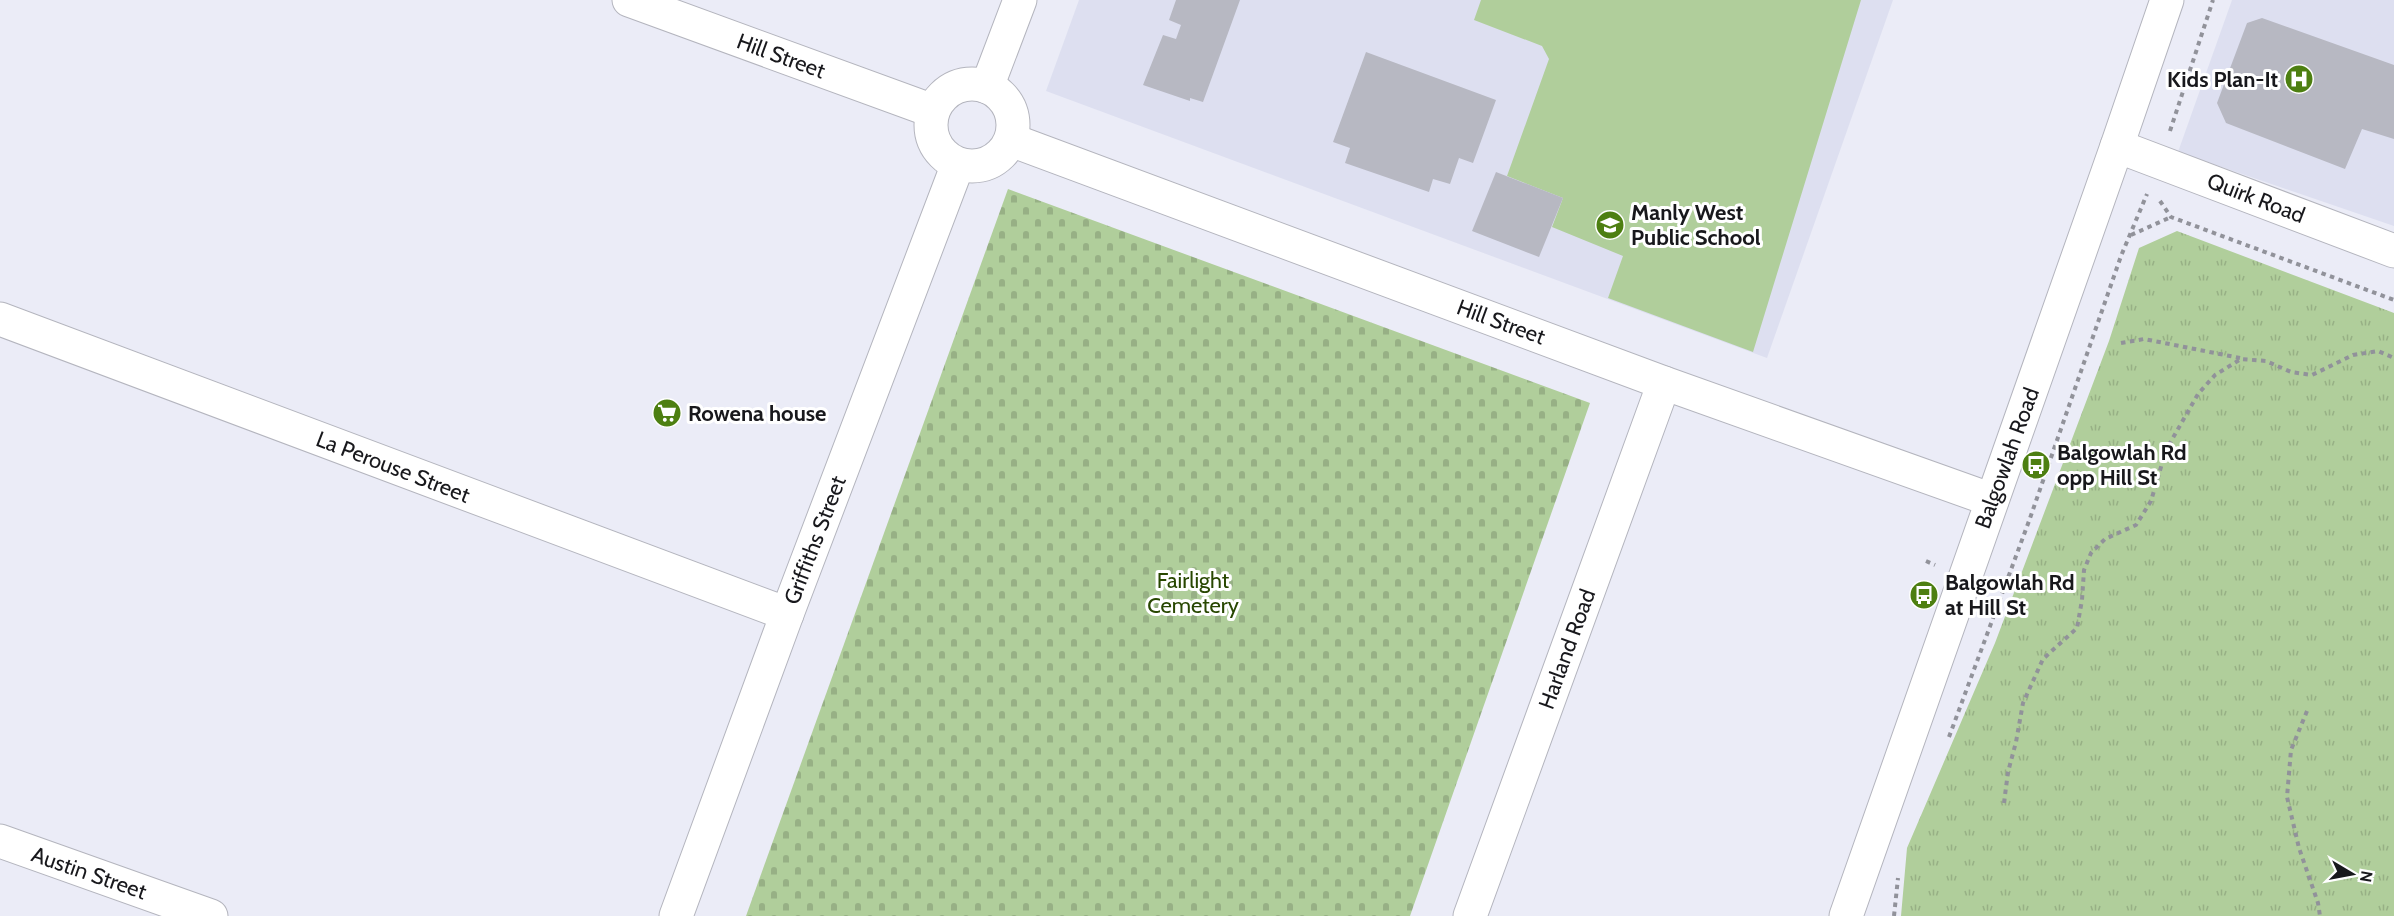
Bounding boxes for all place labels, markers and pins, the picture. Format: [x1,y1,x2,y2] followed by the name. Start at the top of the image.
[2283,63,2315,95] hospital icon: Kids Plan-It
[2167,66,2278,93] place label: Kids Plan-It
[1631,199,1761,251] place label: Manly West Public School
[1594,209,1626,241] school or university icon: Manly West Public School
[651,397,683,429] supermarket icon: Rowena house
[688,400,826,427] place label: Rowena house
[2057,439,2186,491] place label: Balgowlah Rd opp Hill St
[2020,449,2052,481] bus stop icon: Balgowlah Rd opp Hill St
[1945,569,2074,621] place label: Balgowlah Rd at Hill St
[1908,579,1940,611] bus stop icon: Balgowlah Rd at Hill St

